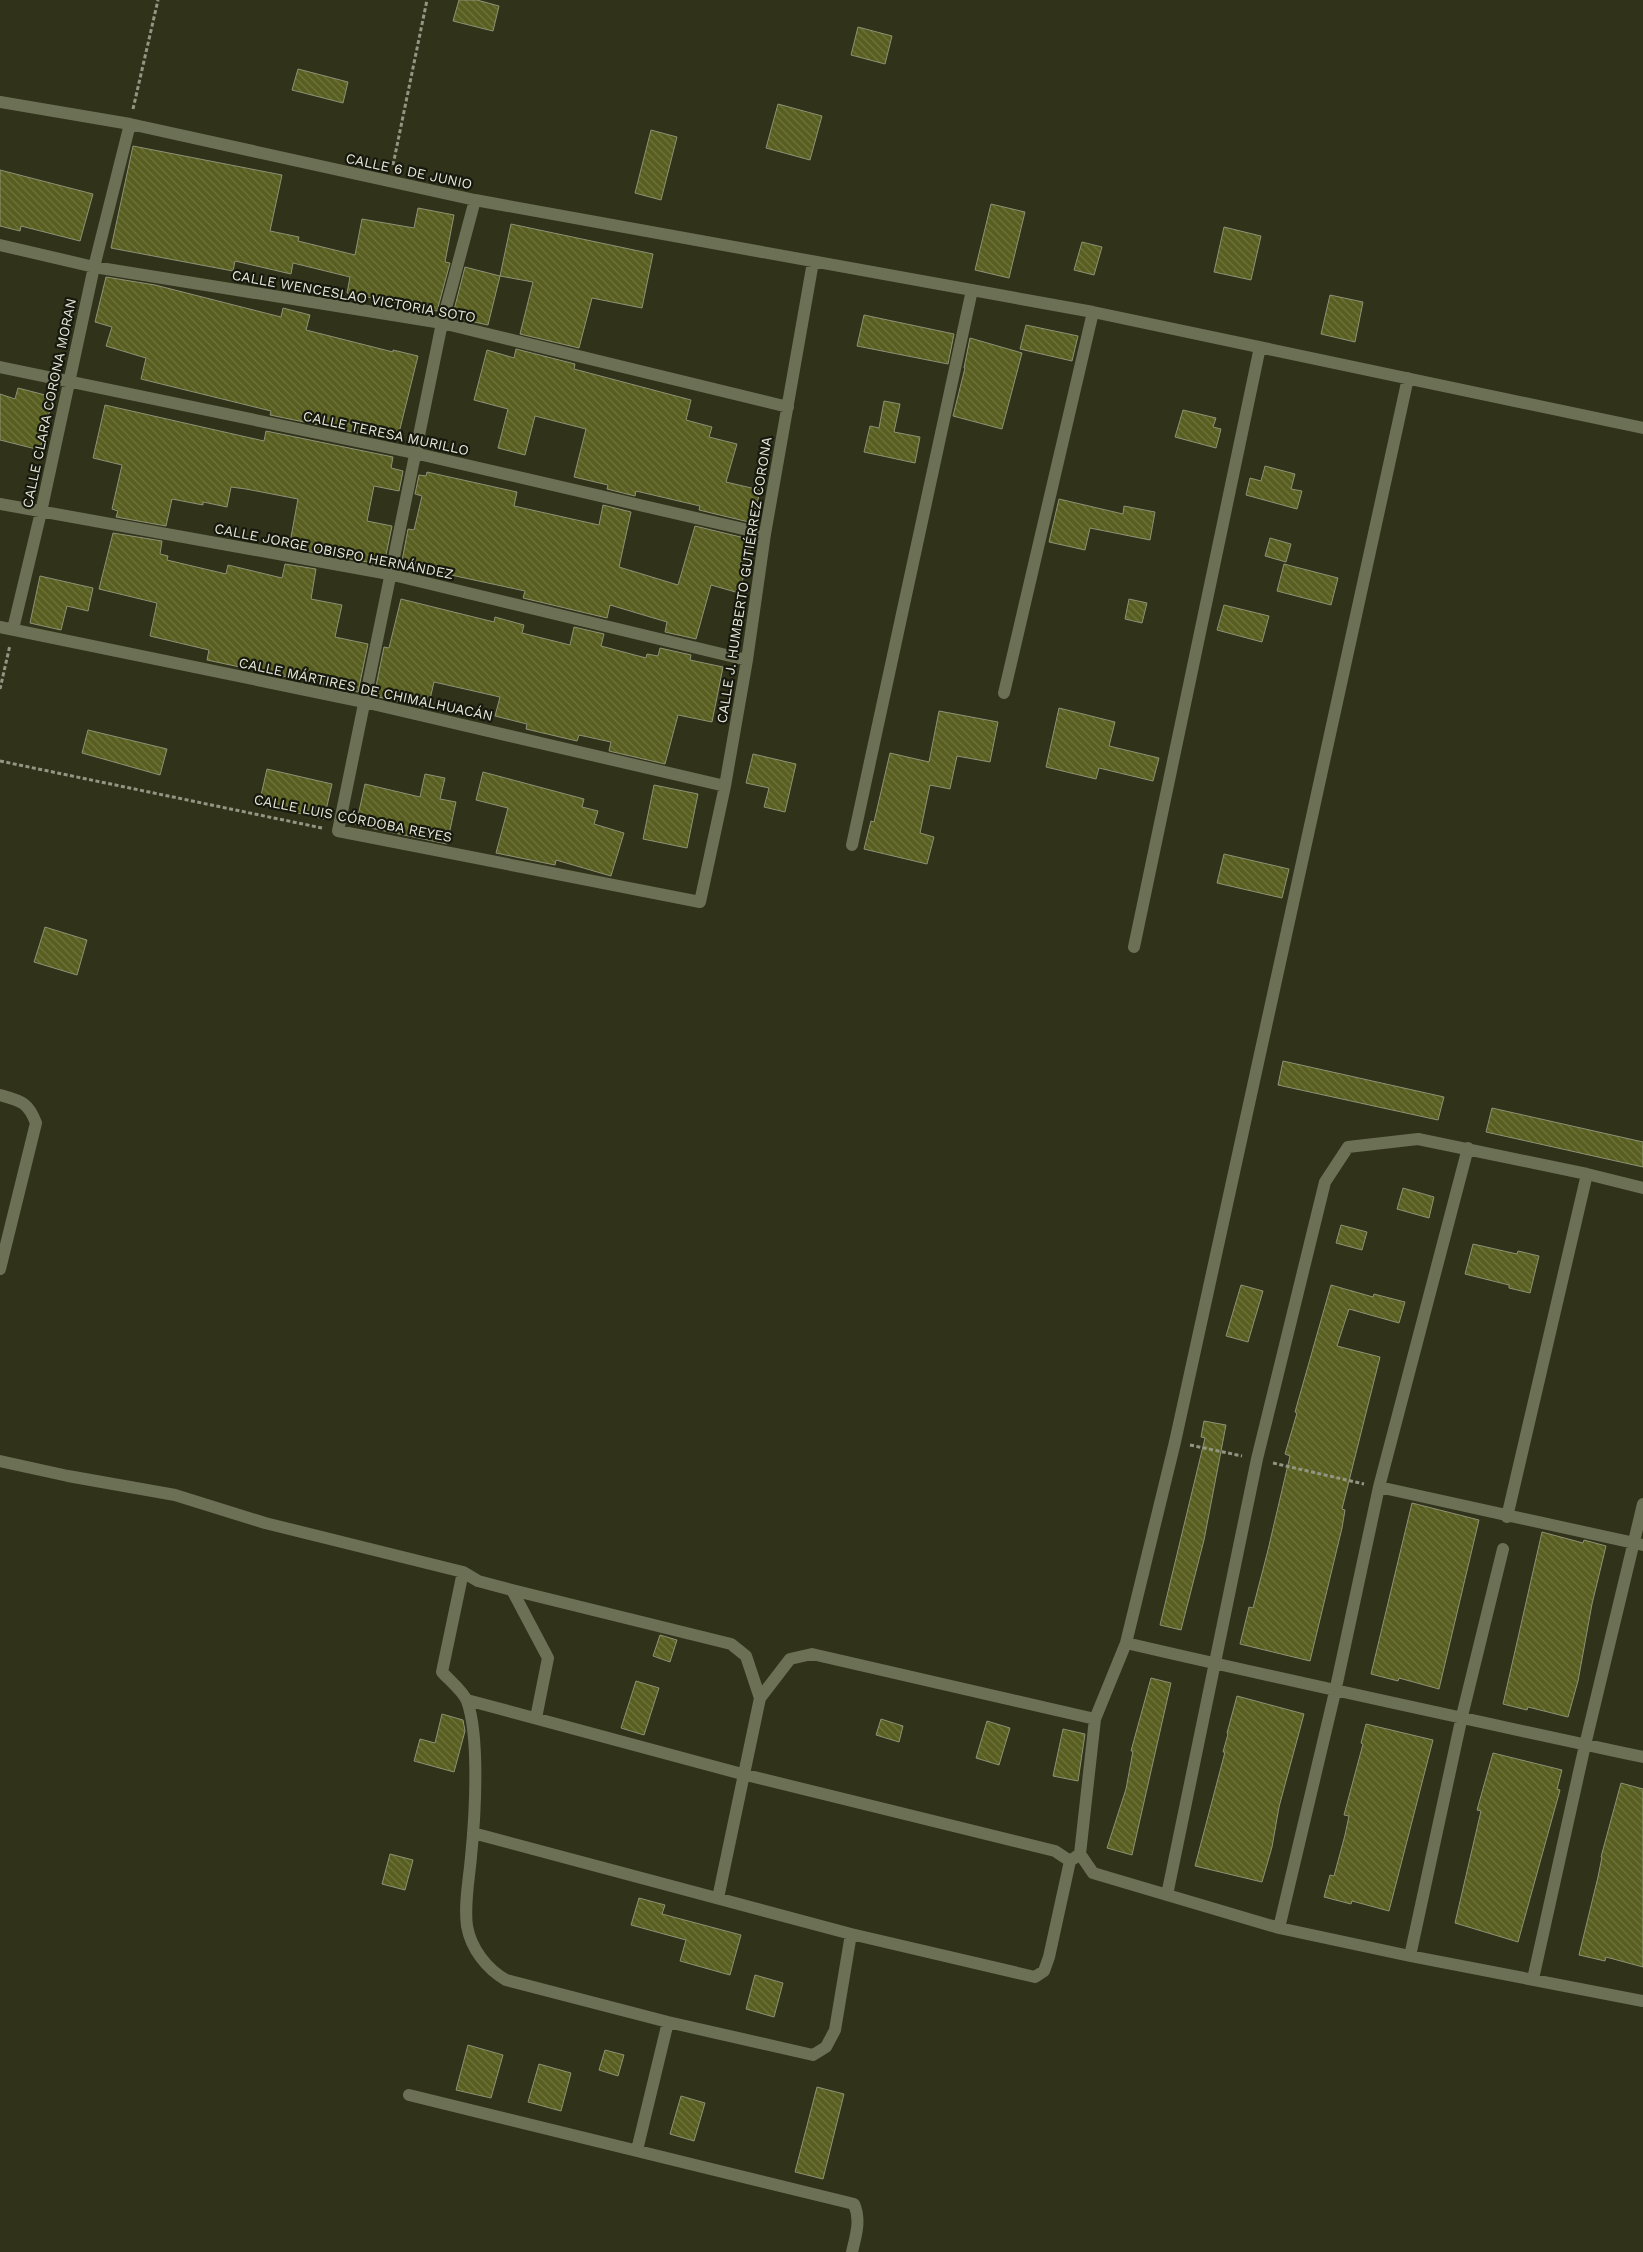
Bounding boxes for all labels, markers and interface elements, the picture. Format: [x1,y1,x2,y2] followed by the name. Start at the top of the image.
[344,150,474,192] street label: CALLE 6 DE JUNIO
[231,267,477,325] street label: CALLE WENCESLAO VICTORIA SOTO
[19,297,79,509] street label: CALLE CLARA CORONA MORAN
[302,408,470,458] street label: CALLE TERESA MURILLO
[713,436,775,724] street label: CALLE J. HUMBERTO GUTIÉRREZ CORONA
[213,520,455,582] street label: CALLE JORGE OBISPO HERNÁNDEZ
[237,654,495,724] street label: CALLE MÁRTIRES DE CHIMALHUACÁN
[253,791,453,845] street label: CALLE LUIS CÓRDOBA REYES

